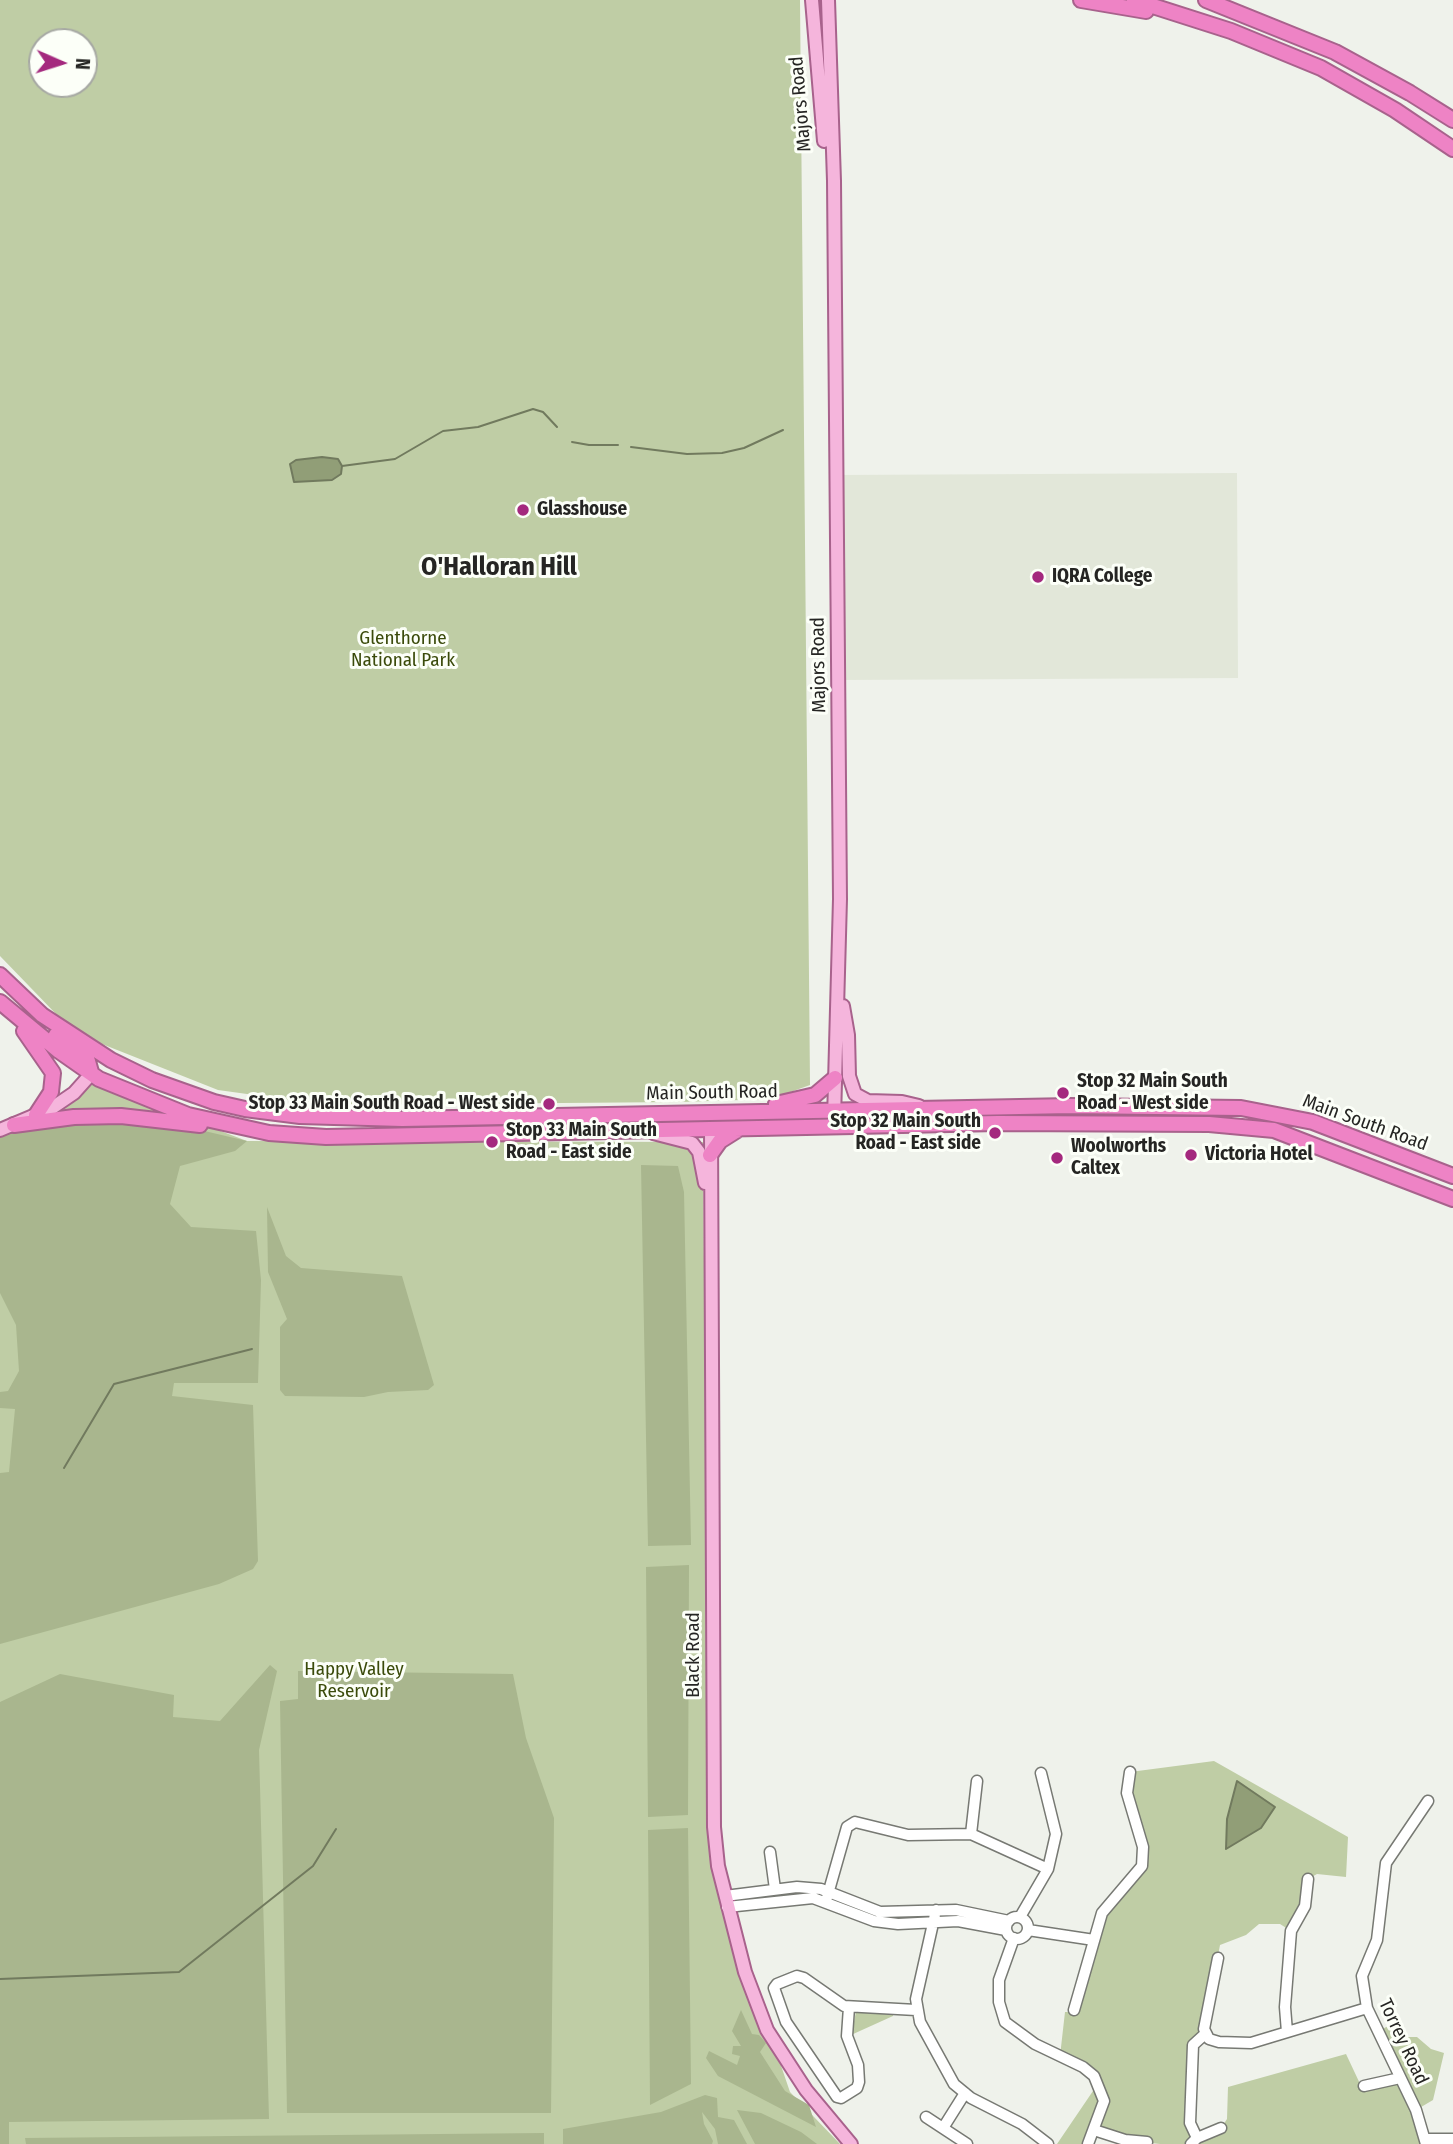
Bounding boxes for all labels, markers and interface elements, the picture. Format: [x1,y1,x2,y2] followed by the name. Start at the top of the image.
[28,28,98,98] north arrow
[785,55,817,153] street label: Majors Road
[71,58,94,70] text: N
[537,499,627,521] place label: Glasshouse
[515,502,531,518] marker: Glasshouse
[421,552,577,584] district label: O'Halloran Hill
[1052,566,1152,588] place label: IQRA College
[1030,569,1046,585] marker: IQRA College
[807,617,831,713] street label: Majors Road
[351,628,455,672] park label: Glenthorne National Park
[1077,1071,1228,1115] place label: Stop 32 Main South Road - West side
[646,1080,778,1106] street label: Main South Road
[1055,1085,1071,1101] marker: Stop 32 Main South Road - West side
[1299,1090,1431,1156] street label: Main South Road
[249,1093,535,1115] place label: Stop 33 Main South Road - West side
[541,1096,557,1112] marker: Stop 33 Main South Road - West side
[830,1111,981,1155] place label: Stop 32 Main South Road - East side
[506,1120,657,1164] place label: Stop 33 Main South Road - East side
[987,1125,1003,1141] marker: Stop 32 Main South Road - East side
[484,1134,500,1150] marker: Stop 33 Main South Road - East side
[1071,1136,1166,1180] place label: Woolworths Caltex
[1205,1144,1313,1166] place label: Victoria Hotel
[1183,1147,1199,1163] marker: Victoria Hotel
[1049,1150,1065,1166] marker: Woolworths Caltex
[683,1612,705,1698] street label: Black Road
[304,1659,404,1703] park label: Happy Valley Reservoir
[1373,1995,1433,2089] street label: Torrey Road

